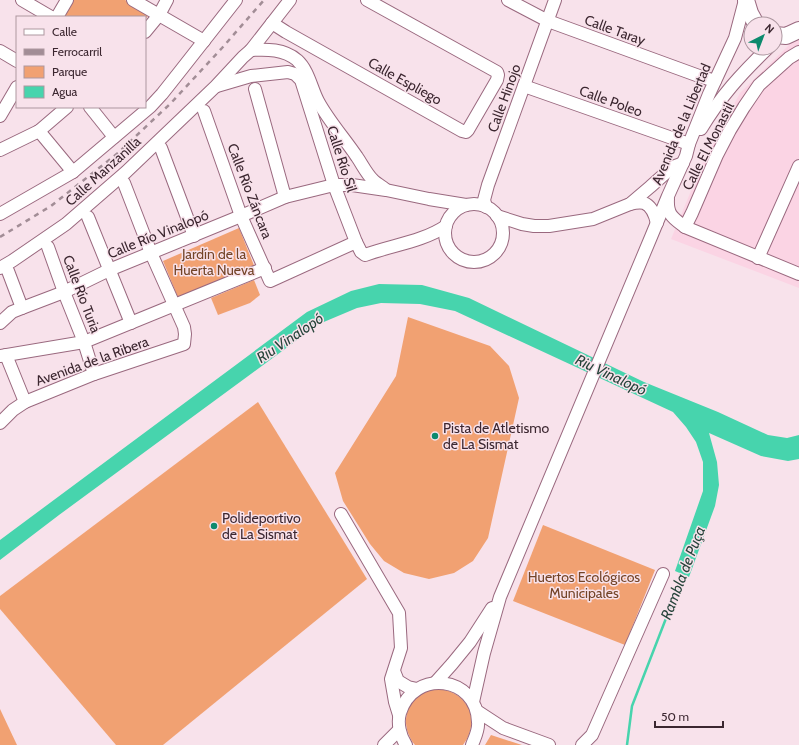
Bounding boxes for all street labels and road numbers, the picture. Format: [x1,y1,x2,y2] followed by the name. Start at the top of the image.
[582,11,648,49] street label: Calle Taray
[365,53,445,109] street label: Calle Espliego
[483,61,525,134] street label: Calle Hinojo
[647,61,715,187] street label: Avenida de la Libertad
[577,81,645,121] street label: Calle Poleo
[678,98,738,193] street label: Calle El Monastil
[323,124,361,195] street label: Calle Río Sil
[62,132,145,210] street label: Calle Manzanilla
[224,141,277,241] street label: Calle Río Záncara
[105,205,211,262] street label: Calle Río Vinalopó
[59,252,105,336] street label: Calle Río Turia
[33,332,151,390] street label: Avenida de la Ribera

